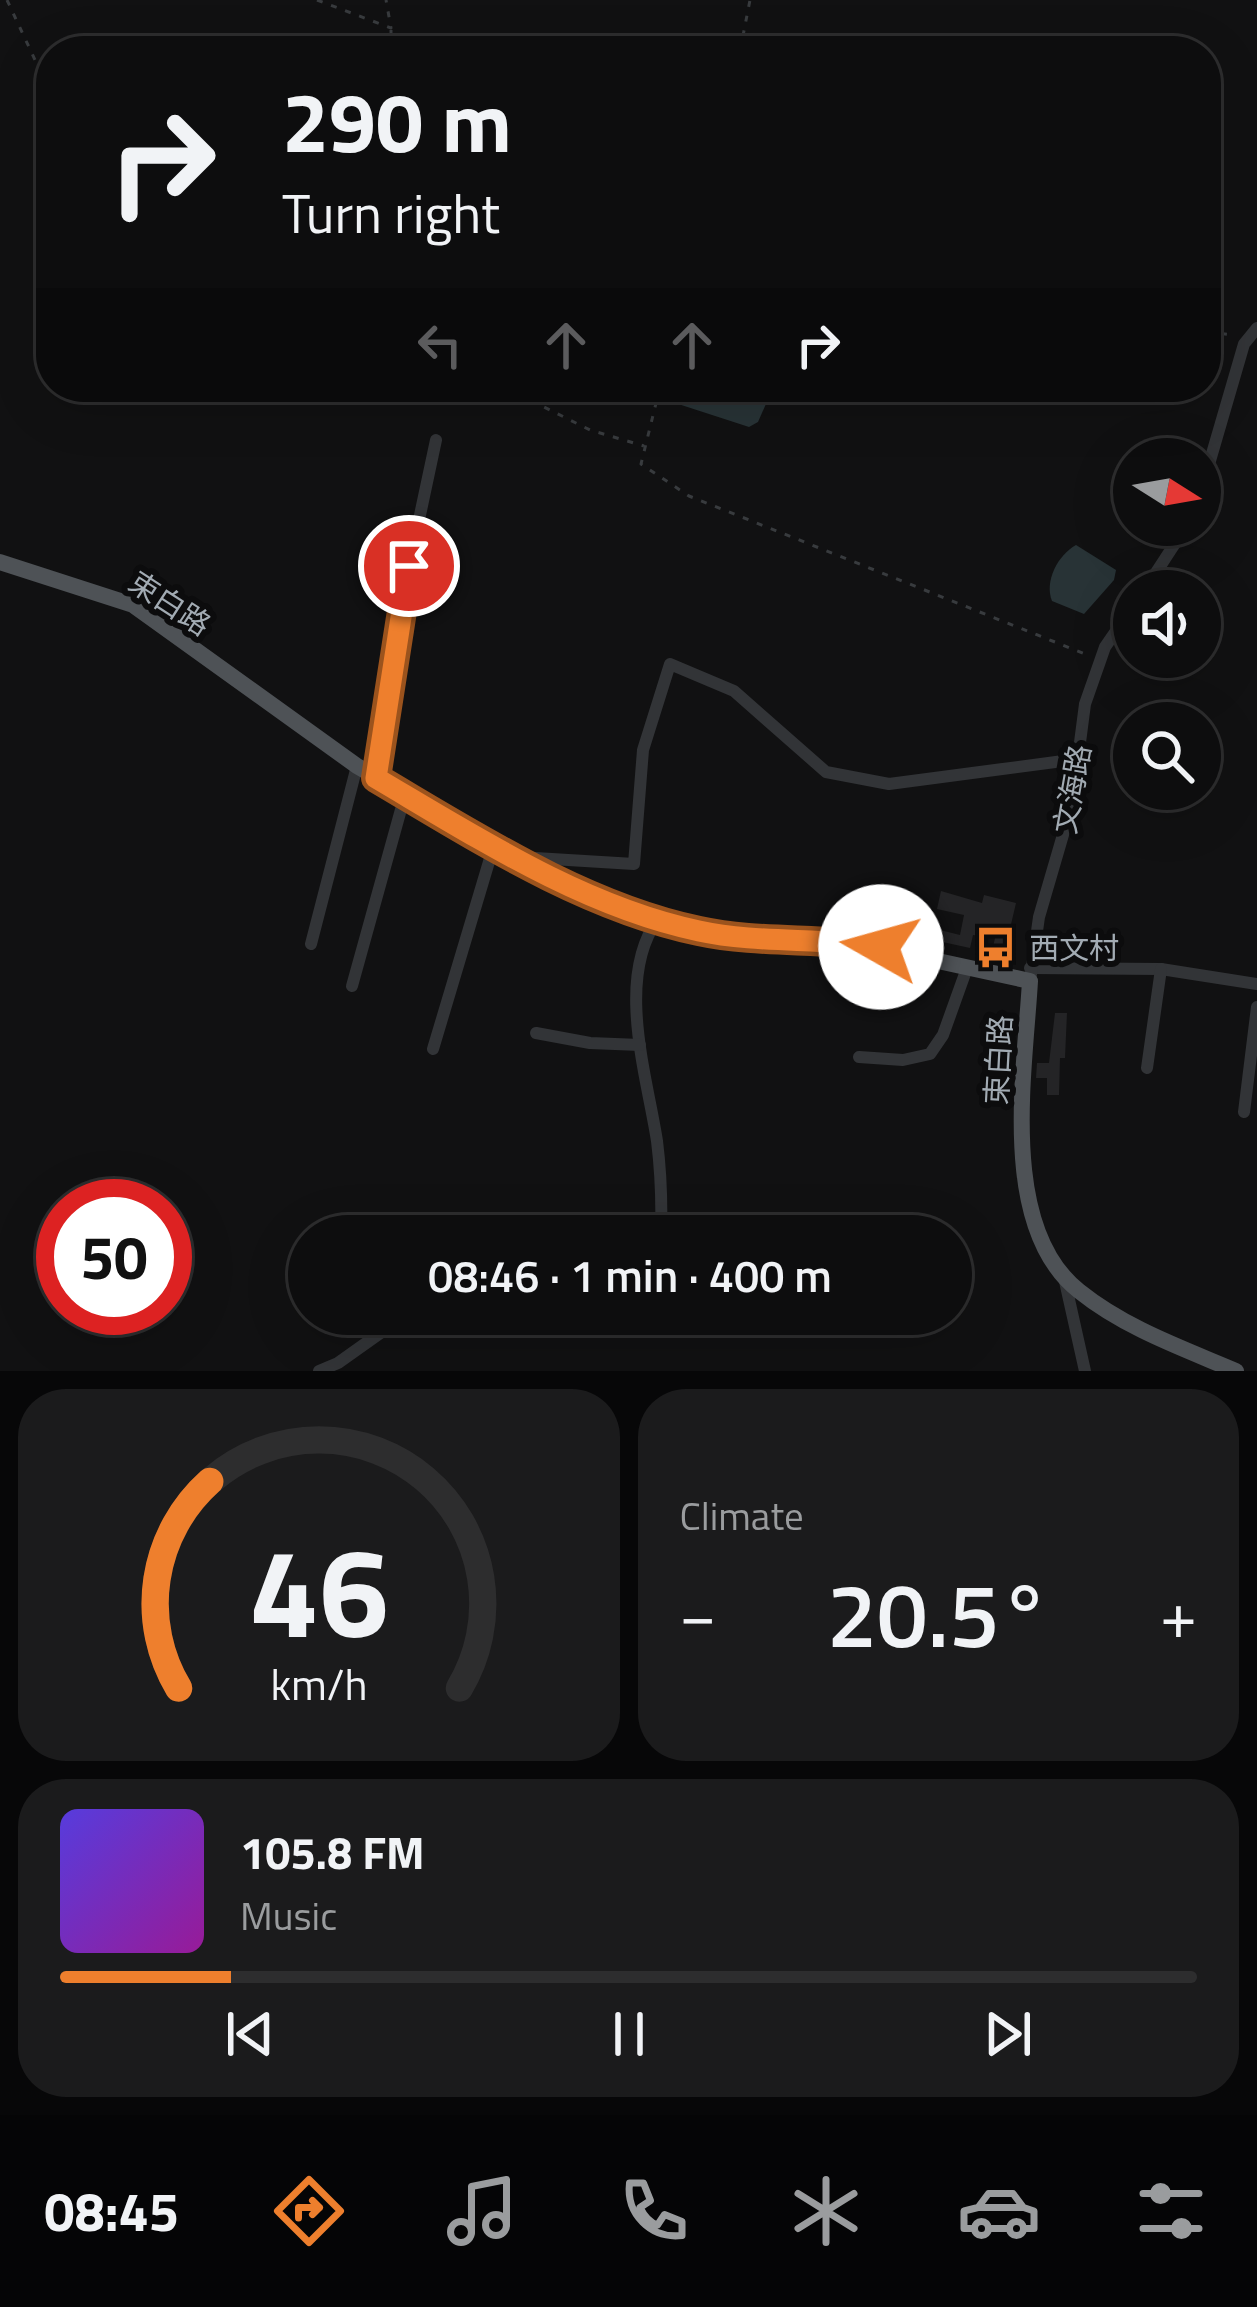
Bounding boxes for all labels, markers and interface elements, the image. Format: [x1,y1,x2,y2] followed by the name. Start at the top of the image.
[282,57,512,185] text: 290 m
[84,84,240,240] icon: right
[282,172,500,254] text: Turn right
[407,312,473,378] icon: left
[533,312,599,378] icon: ahead
[659,312,725,378] icon: ahead
[785,312,851,378] icon: right
[1113,438,1221,546] north arrow
[1113,438,1221,810] map controls
[358,515,460,617] pin
[376,533,442,599] icon: arrive
[120,559,220,647] street label: 束白路
[1113,570,1221,678] button: sound
[1113,702,1221,810] button: search
[1042,741,1102,837] street label: 文海路
[818,884,944,1010] position arrow
[972,925,1018,971] bus stop icon: 西文村
[1029,925,1119,971] place label: 西文村
[973,1014,1023,1106] street label: 束白路
[36,1179,192,1335] speed limit sign: 50
[428,1241,832,1309] text: 08:46 · 1 min · 400 m
[680,1486,804,1545] text: Climate
[249,1496,389,1685] text: 46
[827,1545,1050,1682] text: 20.5°
[680,1563,716,1664] text: −
[1160,1563,1197,1664] text: +
[270,1651,367,1717] text: km/h
[240,1818,425,1886] text: 105.8 FM
[240,1886,337,1945] text: Music
[217,2001,283,2067] icon: previous
[596,2001,662,2067] icon: pause
[975,2001,1041,2067] icon: next
[267,2169,351,2253] icon: directions
[440,2169,524,2253] icon: music
[612,2169,696,2253] icon: phone
[784,2169,868,2253] icon: climate
[957,2169,1041,2253] icon: car
[1129,2169,1213,2253] icon: filters
[44,2170,179,2252] text: 08:45

